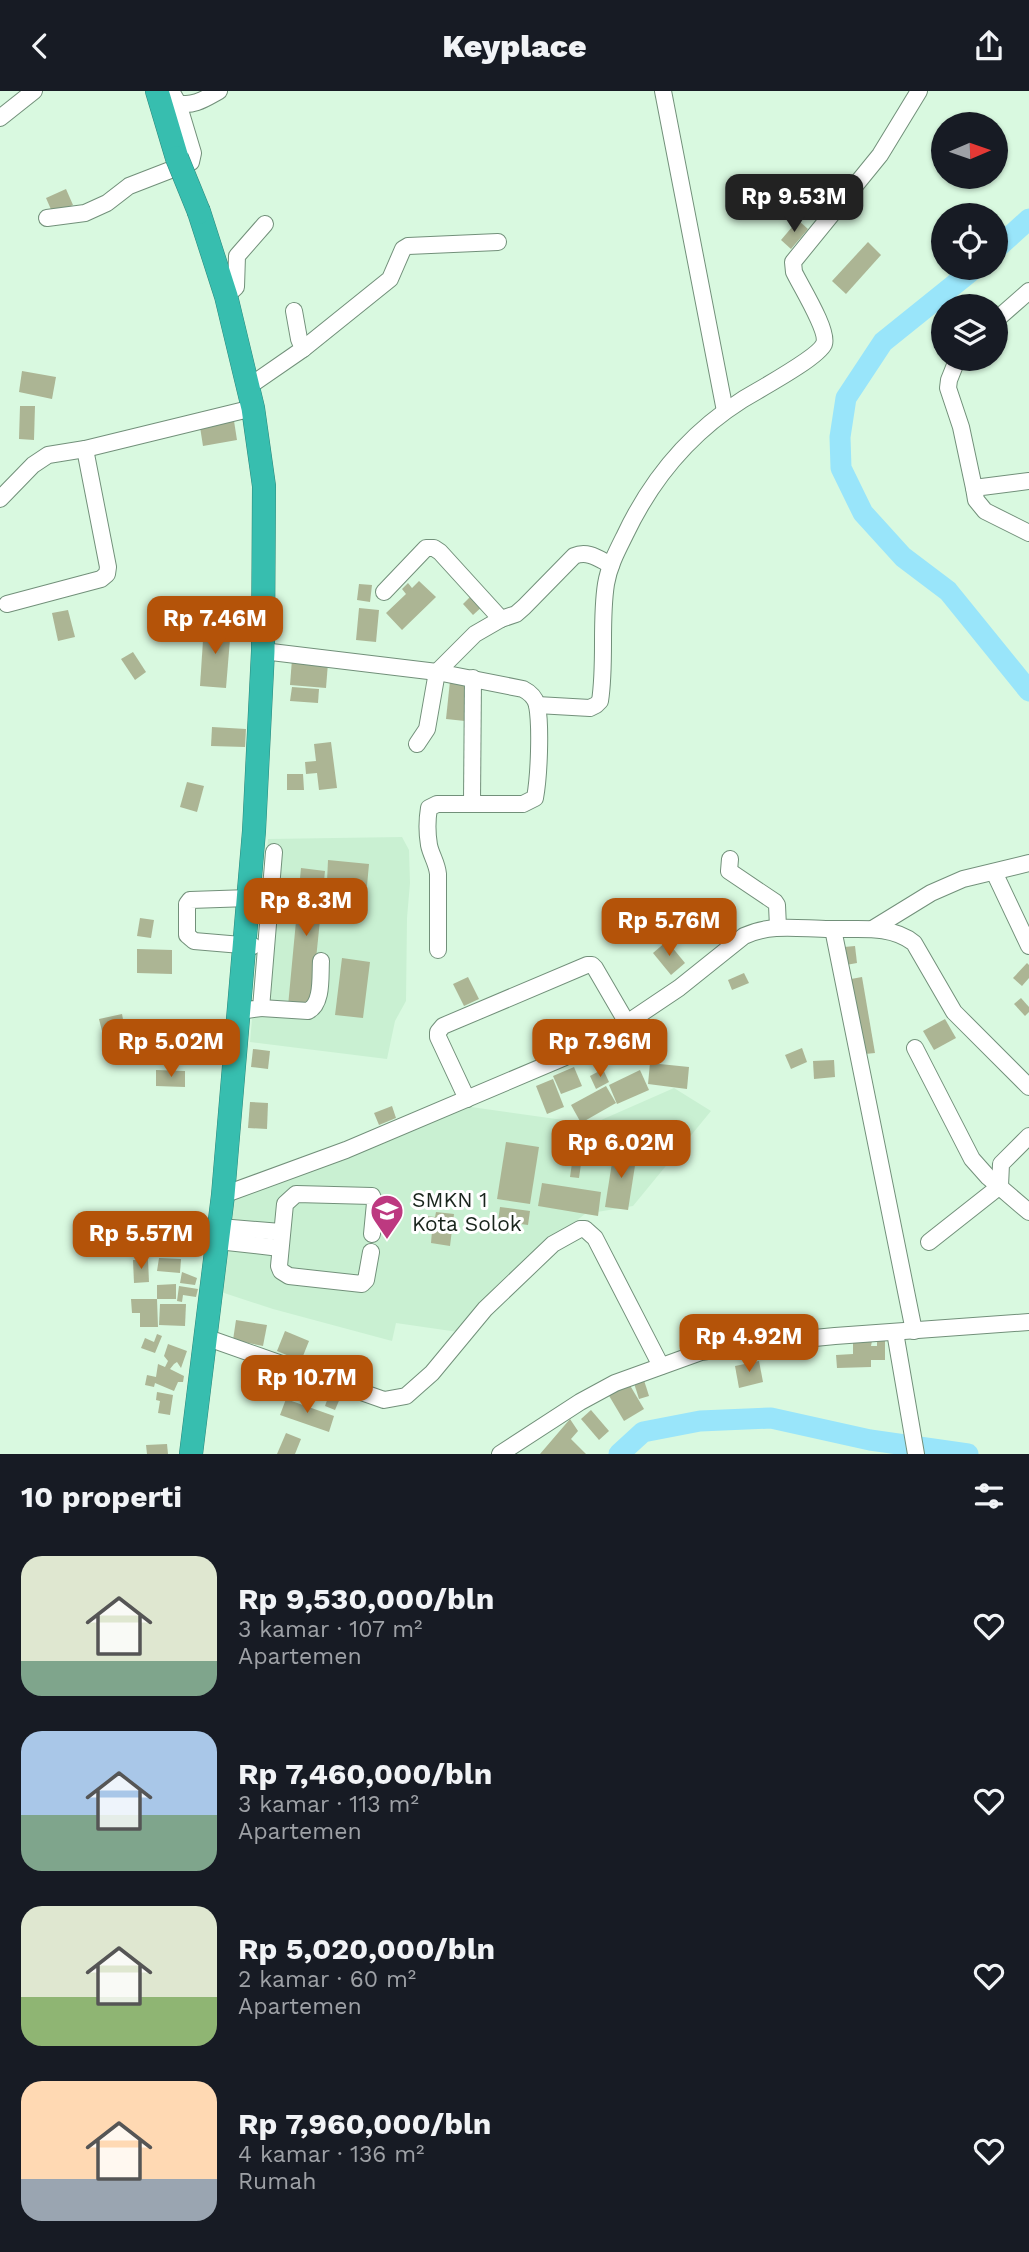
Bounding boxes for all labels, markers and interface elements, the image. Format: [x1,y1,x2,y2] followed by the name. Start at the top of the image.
[21,27,59,65] icon: back
[442,27,587,65] text: Keyplace
[970,27,1008,65] icon: share
[931,112,1008,189] north arrow
[931,112,1008,371] map controls
[722,174,866,234] pin: Rp 9.53M
[741,183,847,210] text: Rp 9.53M
[931,203,1008,280] button: locate
[931,294,1008,371] button: layers
[143,596,287,656] pin: Rp 7.46M
[163,605,267,632] text: Rp 7.46M
[241,879,371,938] pin: Rp 8.3M
[260,887,352,914] text: Rp 8.3M
[597,899,741,958] pin: Rp 5.76M
[618,907,720,934] text: Rp 5.76M
[99,1019,243,1079] pin: Rp 5.02M
[528,1019,672,1079] pin: Rp 7.96M
[118,1028,224,1055] text: Rp 5.02M
[548,1028,652,1055] text: Rp 7.96M
[549,1121,693,1180] pin: Rp 6.02M
[568,1129,674,1156] text: Rp 6.02M
[412,1187,522,1236] place label: SMKN 1 Kota Solok
[368,1192,406,1241] school or university icon: SMKN 1 Kota Solok
[69,1211,213,1271] pin: Rp 5.57M
[89,1220,193,1247] text: Rp 5.57M
[677,1315,821,1374] pin: Rp 4.92M
[695,1323,803,1350] text: Rp 4.92M
[235,1355,379,1415] pin: Rp 10.7M
[257,1364,357,1391] text: Rp 10.7M
[970,1477,1008,1515] icon: filters
[21,1479,182,1514] text: 10 properti
[238,1581,494,1616] text: Rp 9,530,000/bln
[77,1584,161,1668] icon: home
[970,1607,1008,1645] icon: heart
[238,1616,422,1643] text: 3 kamar · 107 m²
[238,1643,362,1670] text: Apartemen
[238,1756,492,1791] text: Rp 7,460,000/bln
[77,1759,161,1843] icon: home
[970,1782,1008,1820] icon: heart
[238,1791,419,1818] text: 3 kamar · 113 m²
[238,1818,362,1845] text: Apartemen
[238,1931,495,1966] text: Rp 5,020,000/bln
[77,1934,161,2018] icon: home
[970,1957,1008,1995] icon: heart
[238,1966,416,1993] text: 2 kamar · 60 m²
[238,1993,362,2020] text: Apartemen
[238,2106,491,2141] text: Rp 7,960,000/bln
[77,2109,161,2193] icon: home
[970,2132,1008,2170] icon: heart
[238,2141,424,2168] text: 4 kamar · 136 m²
[238,2168,316,2195] text: Rumah

